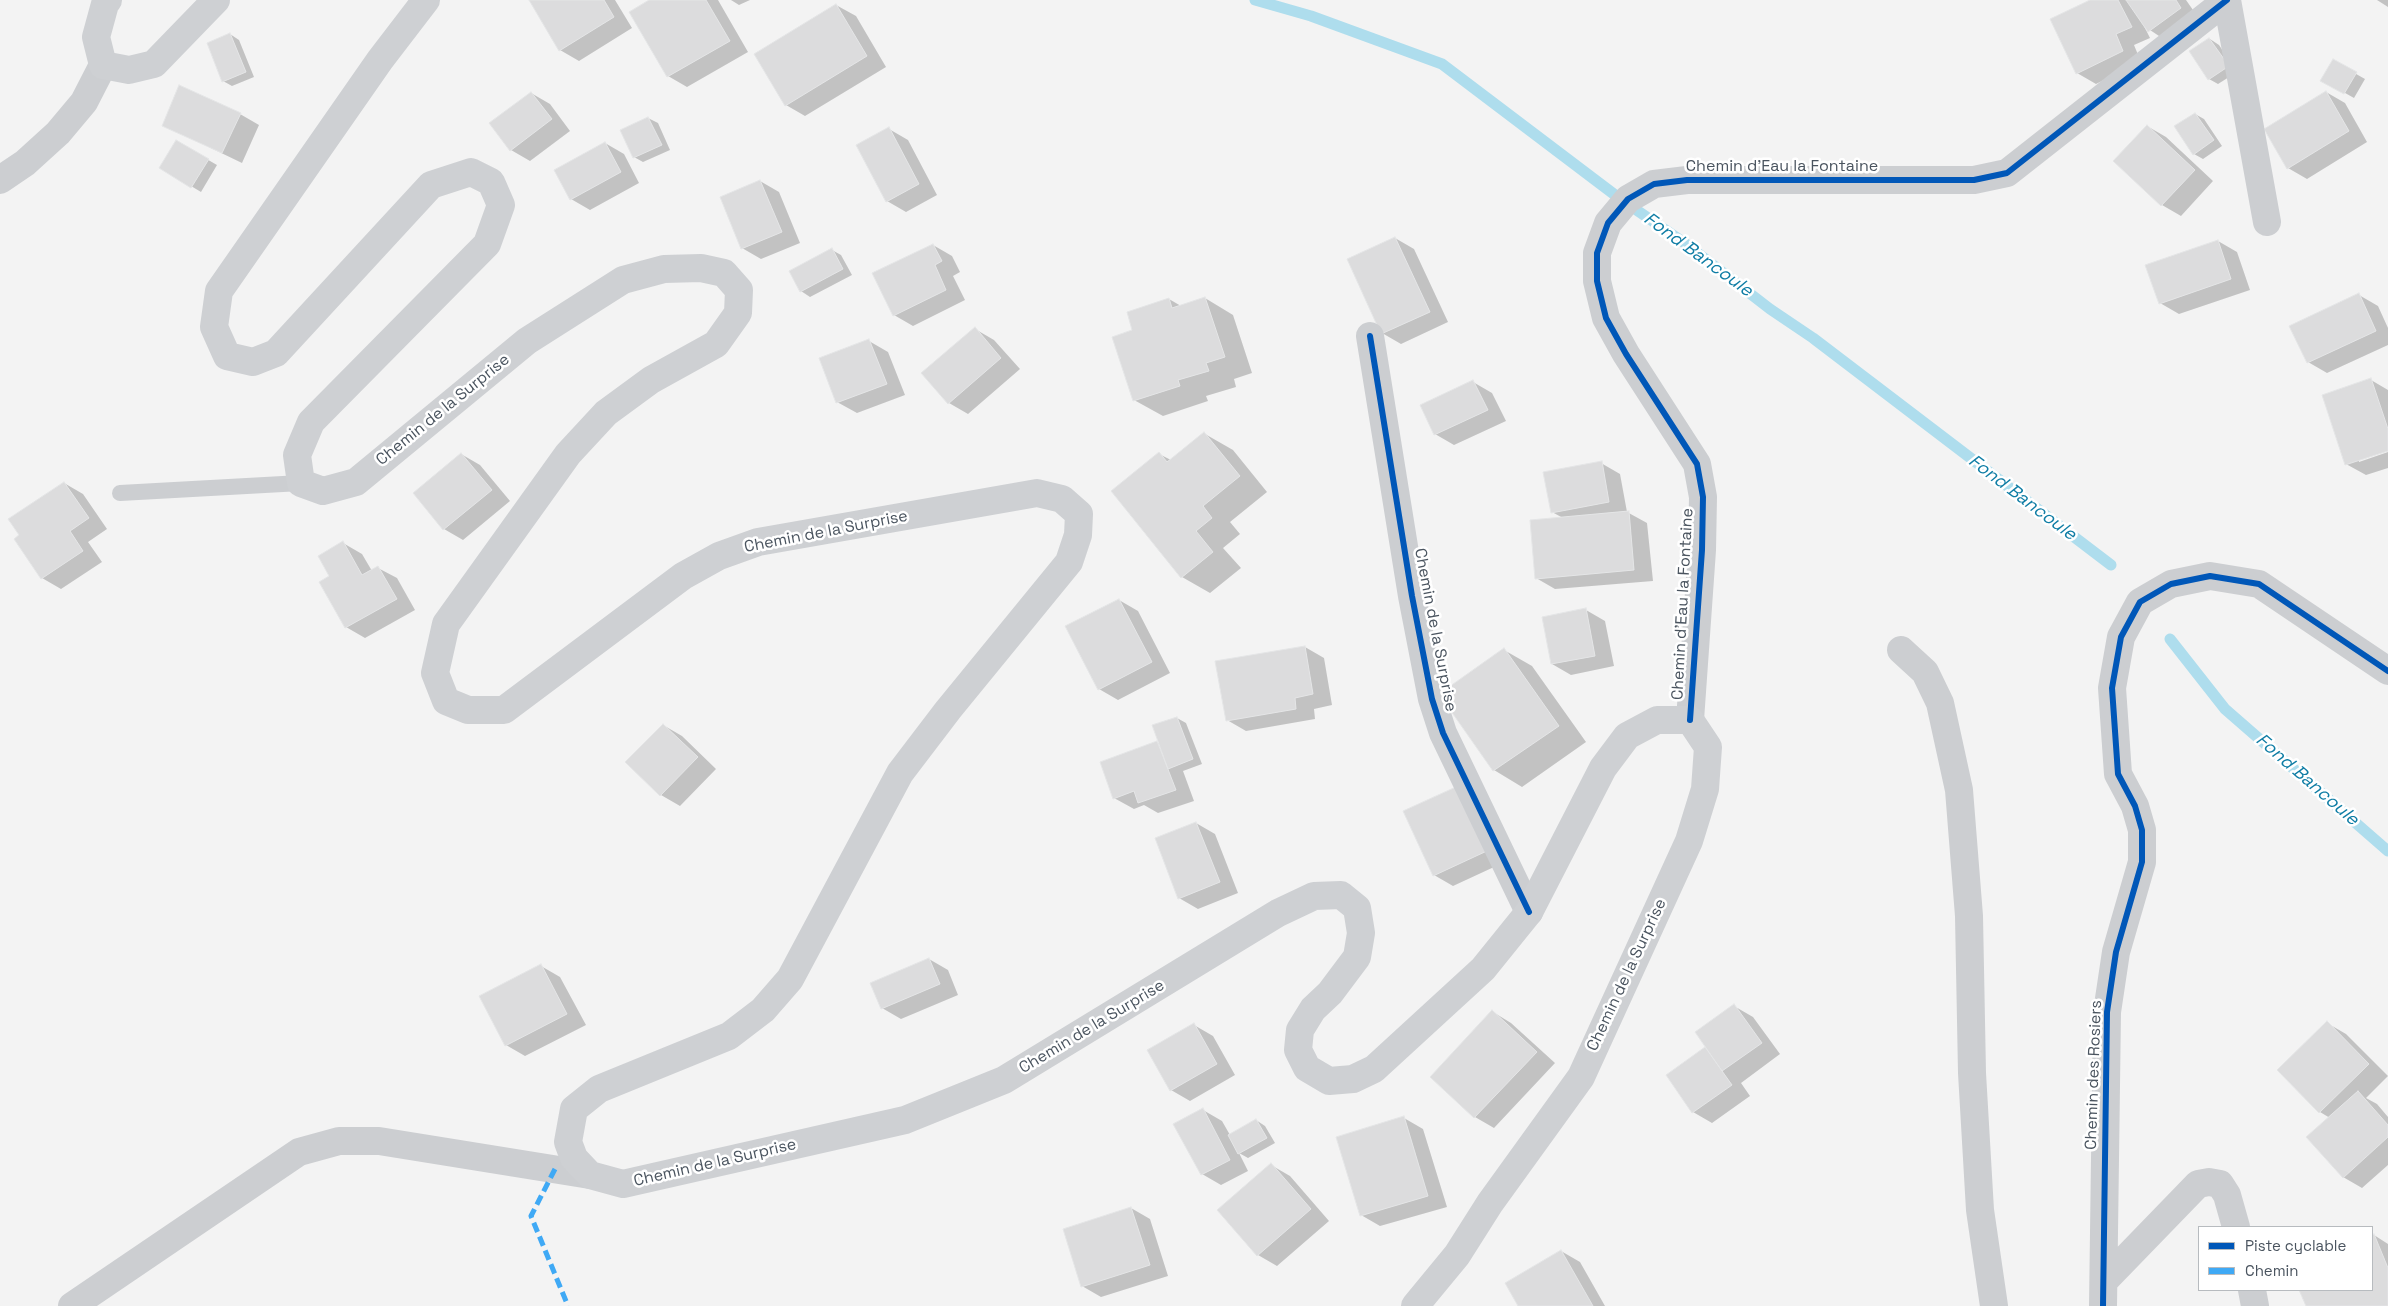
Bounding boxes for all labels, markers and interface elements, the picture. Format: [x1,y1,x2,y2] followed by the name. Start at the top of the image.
[1686,157,1878,177] street label: Chemin d'Eau la Fontaine
[1639,208,1757,302] water label: Fond Bancoule
[372,350,514,470] street label: Chemin de la Surprise
[1964,450,2080,546] water label: Fond Bancoule
[743,507,909,557] street label: Chemin de la Surprise
[1668,507,1698,701] street label: Chemin d'Eau la Fontaine
[1410,547,1460,713] street label: Chemin de la Surprise
[2251,729,2363,831] water label: Fond Bancoule
[1583,896,1671,1054] street label: Chemin de la Surprise
[1016,976,1168,1078] street label: Chemin de la Surprise
[2082,1000,2106,1150] street label: Chemin des Rosiers
[632,1135,798,1191] street label: Chemin de la Surprise
[2198,1226,2373,1291] legend
[2245,1236,2346,1255] text: Piste cyclable
[2245,1261,2298,1280] text: Chemin

